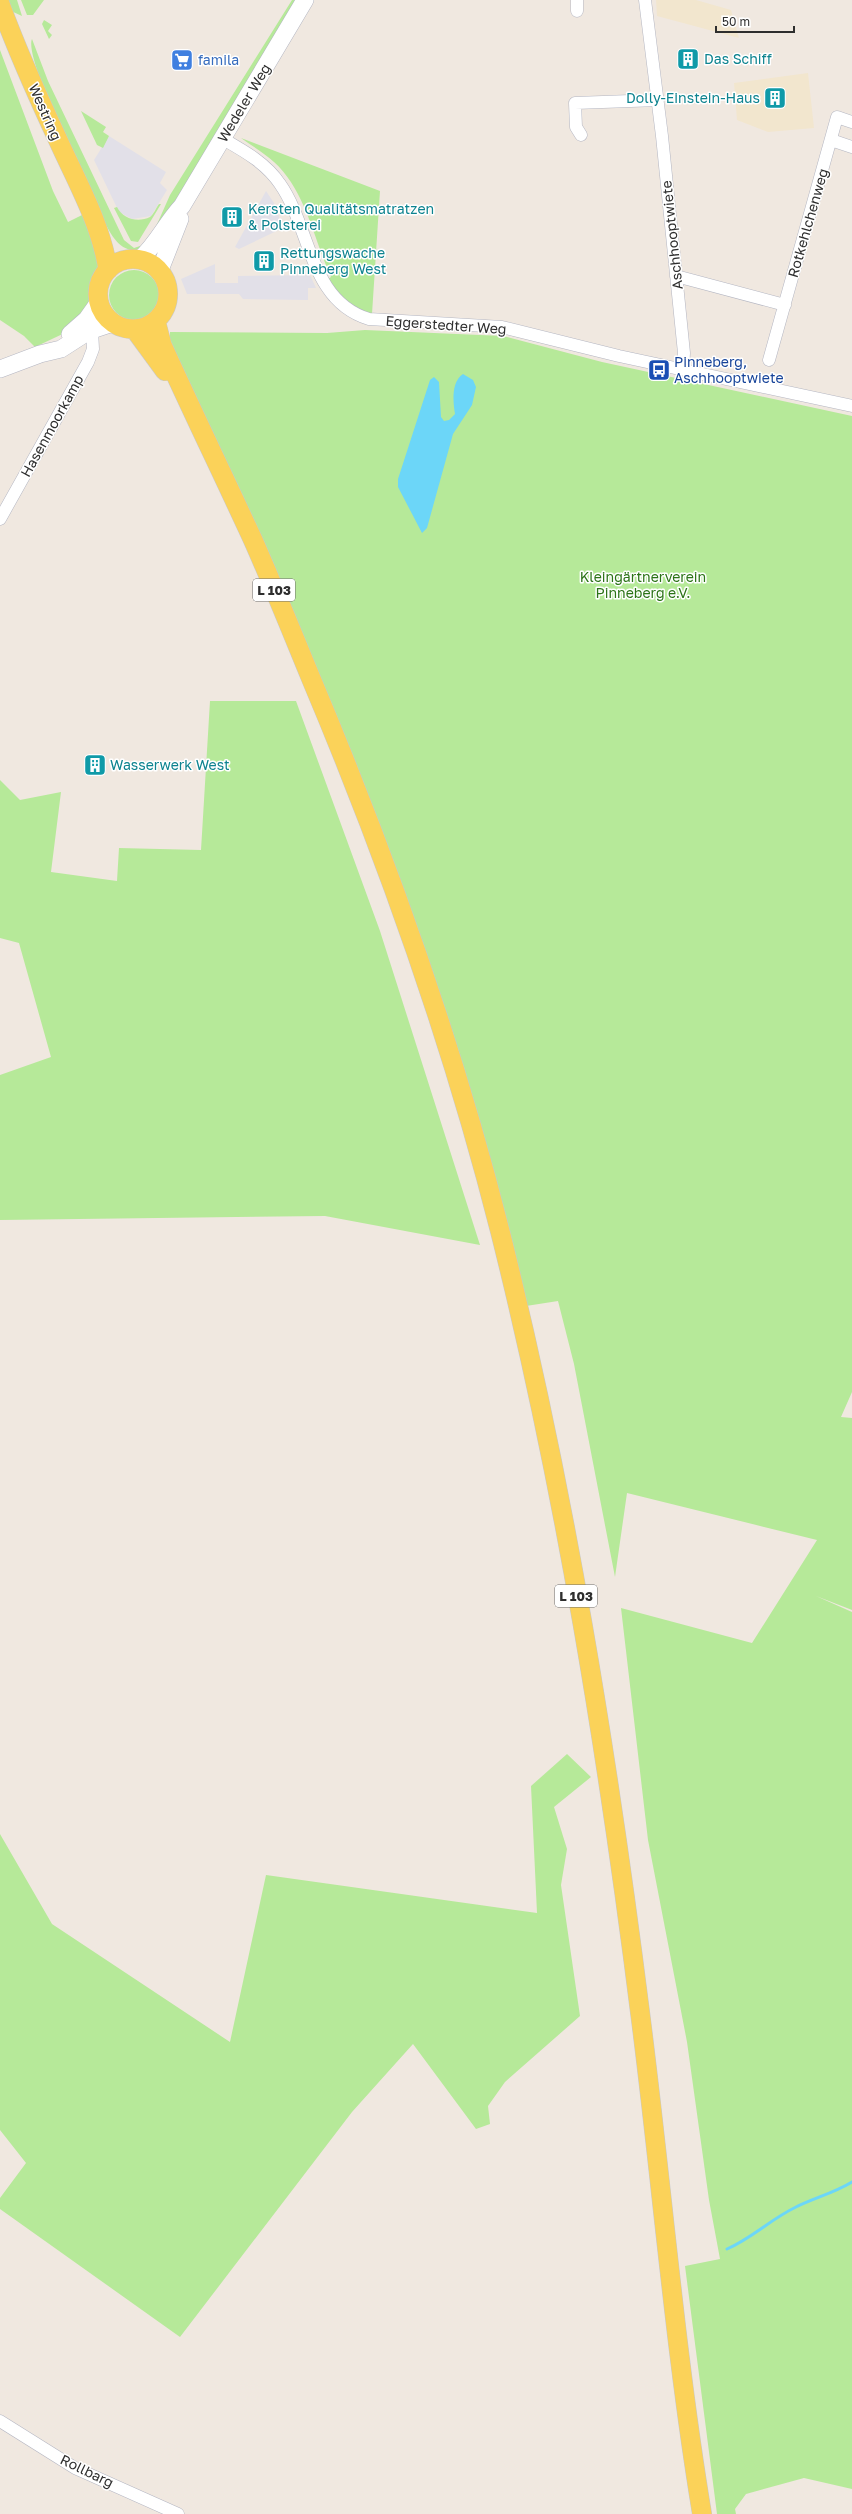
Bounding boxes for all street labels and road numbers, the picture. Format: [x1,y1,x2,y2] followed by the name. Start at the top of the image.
[213,60,274,145] street label: Wedeler Weg
[25,81,66,143] street label: Westring
[784,166,831,279] street label: Rotkehlchenweg
[657,180,686,290] street label: Aschhooptwiete
[385,312,507,337] street label: Eggerstedter Weg
[16,372,87,480] street label: Hasenmoorkamp
[253,579,295,601] road number: L 103
[555,1585,597,1607] road number: L 103
[58,2450,117,2491] street label: Rollbarg

